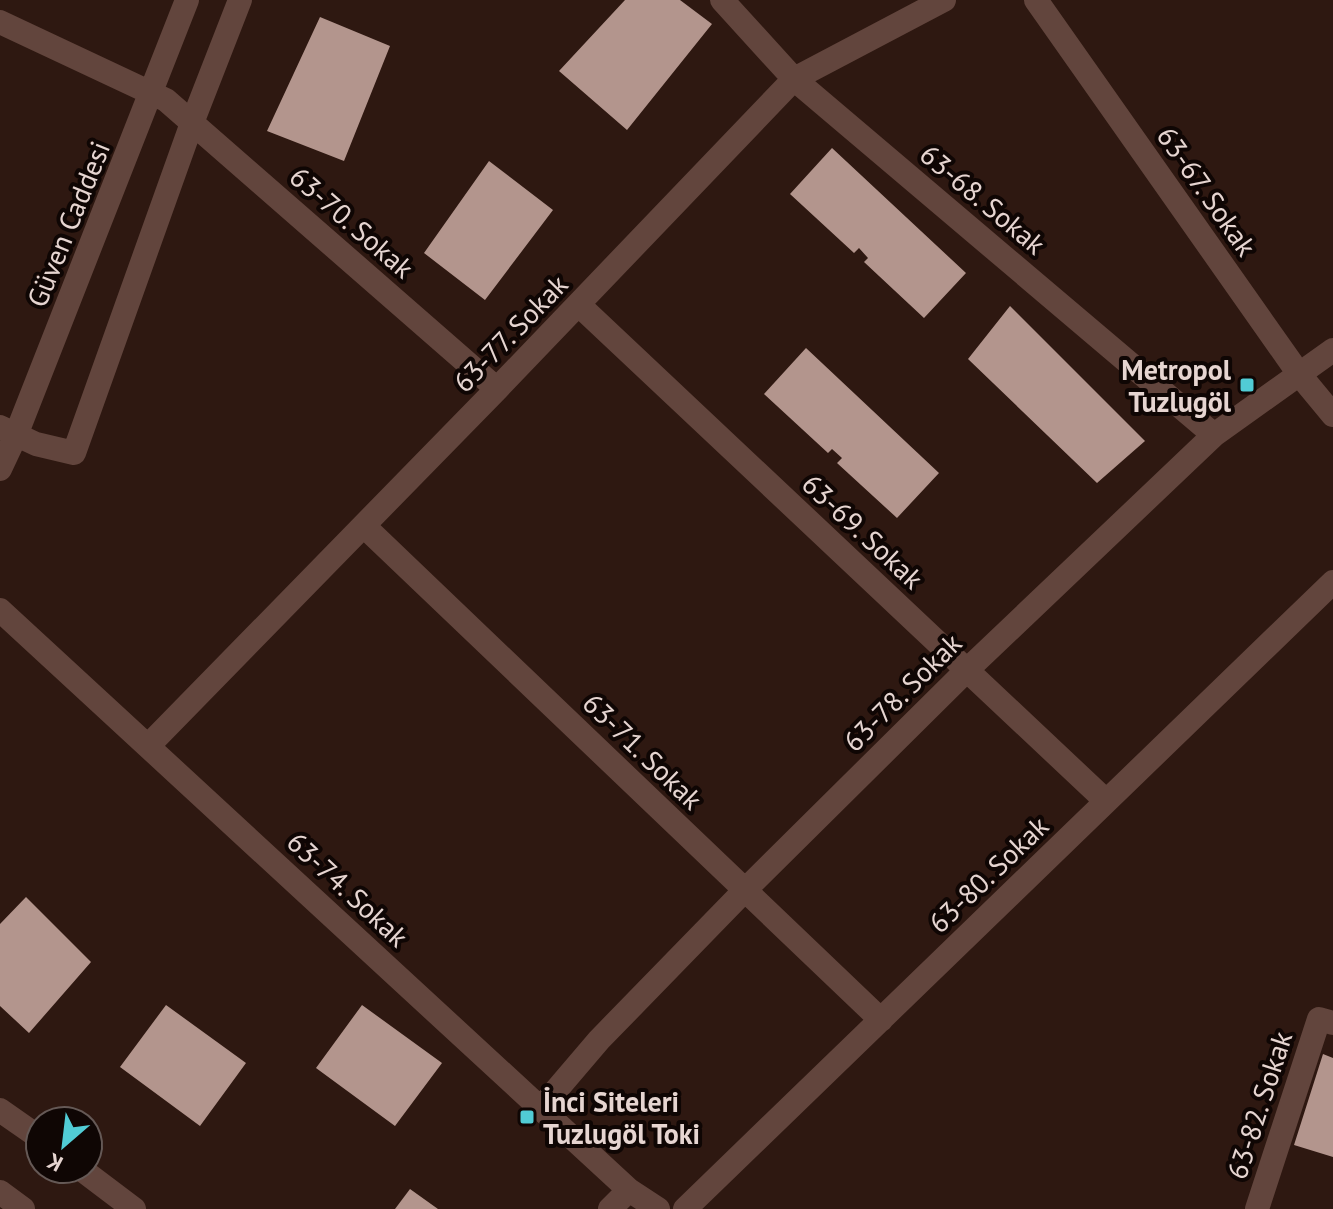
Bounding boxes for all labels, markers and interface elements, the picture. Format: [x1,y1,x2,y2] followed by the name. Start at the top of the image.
[1149,119,1265,263] street label: 63-67. Sokak
[18,136,118,312] street label: Güven Caddesi
[913,136,1054,263] street label: 63-68. Sokak
[282,158,422,287] street label: 63-70. Sokak
[445,266,576,400] street label: 63-77. Sokak
[1121,351,1232,420] place label: Metropol Tuzlugöl
[1238,376,1256,394] marker: Metropol Tuzlugöl
[794,465,932,597] street label: 63-69. Sokak
[835,624,970,759] street label: 63-78. Sokak
[575,685,711,818] street label: 63-71. Sokak
[920,807,1056,940] street label: 63-80. Sokak
[279,823,417,955] street label: 63-74. Sokak
[1218,1026,1300,1183] street label: 63-82. Sokak
[543,1083,700,1152] place label: İnci Siteleri Tuzlugöl Toki
[24,1105,104,1185] north arrow
[518,1108,536,1126] marker: İnci Siteleri Tuzlugöl Toki
[42,1147,67,1178] text: K

